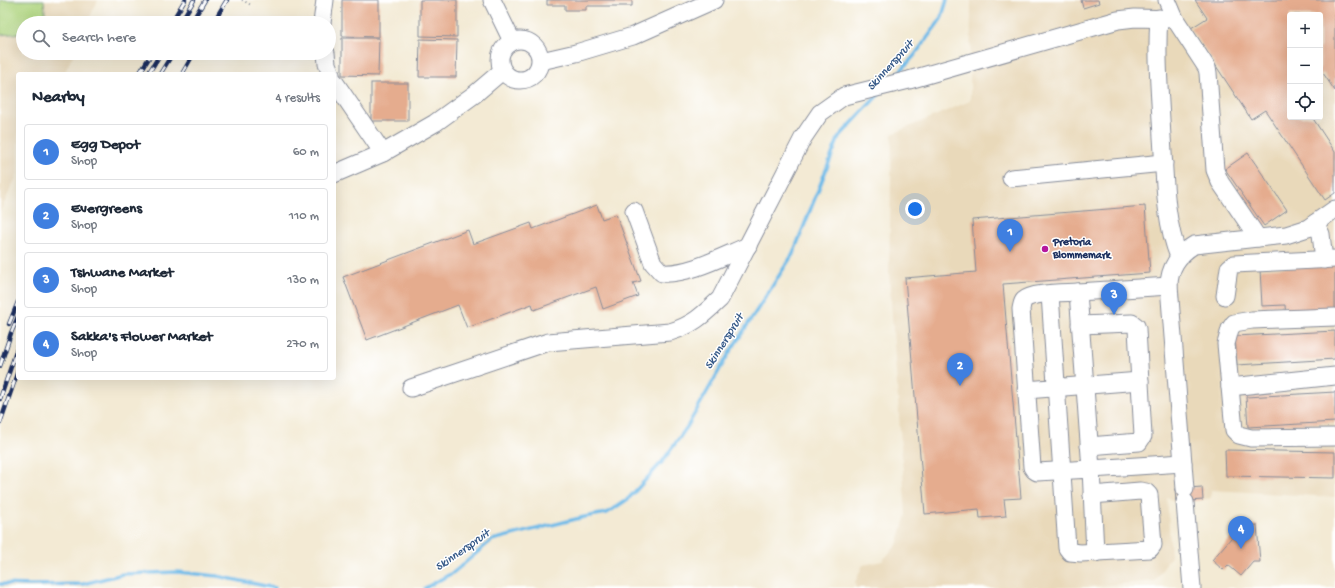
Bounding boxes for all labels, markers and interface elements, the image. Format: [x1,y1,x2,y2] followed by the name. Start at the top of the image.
[1287,12,1323,120] map controls
[1287,12,1323,48] button: +
[16,16,336,60] search box
[30,27,52,49] icon: search
[62,29,136,47] text: Search here
[865,36,919,94] water label: Skinnerspruit
[1287,48,1323,84] button: −
[1287,84,1323,120] button: locate
[32,88,85,108] text: Nearby
[276,91,320,106] text: 4 results
[71,136,140,154] text: Egg Depot
[43,145,49,160] text: 1
[293,145,319,160] text: 60 m
[71,154,97,169] text: Shop
[905,199,925,219] your location
[71,200,142,218] text: Evergreens
[43,209,49,224] text: 2
[289,209,319,224] text: 110 m
[71,218,97,233] text: Shop
[997,219,1023,252] pin: 1
[1052,236,1113,262] place label: Pretoria Blommemark
[1040,244,1050,254] marker: Pretoria Blommemark
[71,264,173,282] text: Tshwane Market
[43,273,49,288] text: 3
[287,273,319,288] text: 130 m
[71,282,97,297] text: Shop
[1101,282,1127,315] pin: 3
[702,310,749,372] water label: Skinnerspruit
[71,328,212,346] text: Sakka's Flower Market
[43,337,49,352] text: 4
[286,337,319,352] text: 270 m
[71,346,97,361] text: Shop
[947,353,973,386] pin: 2
[1228,516,1254,549] pin: 4
[433,526,495,575] water label: Skinnerspruit

